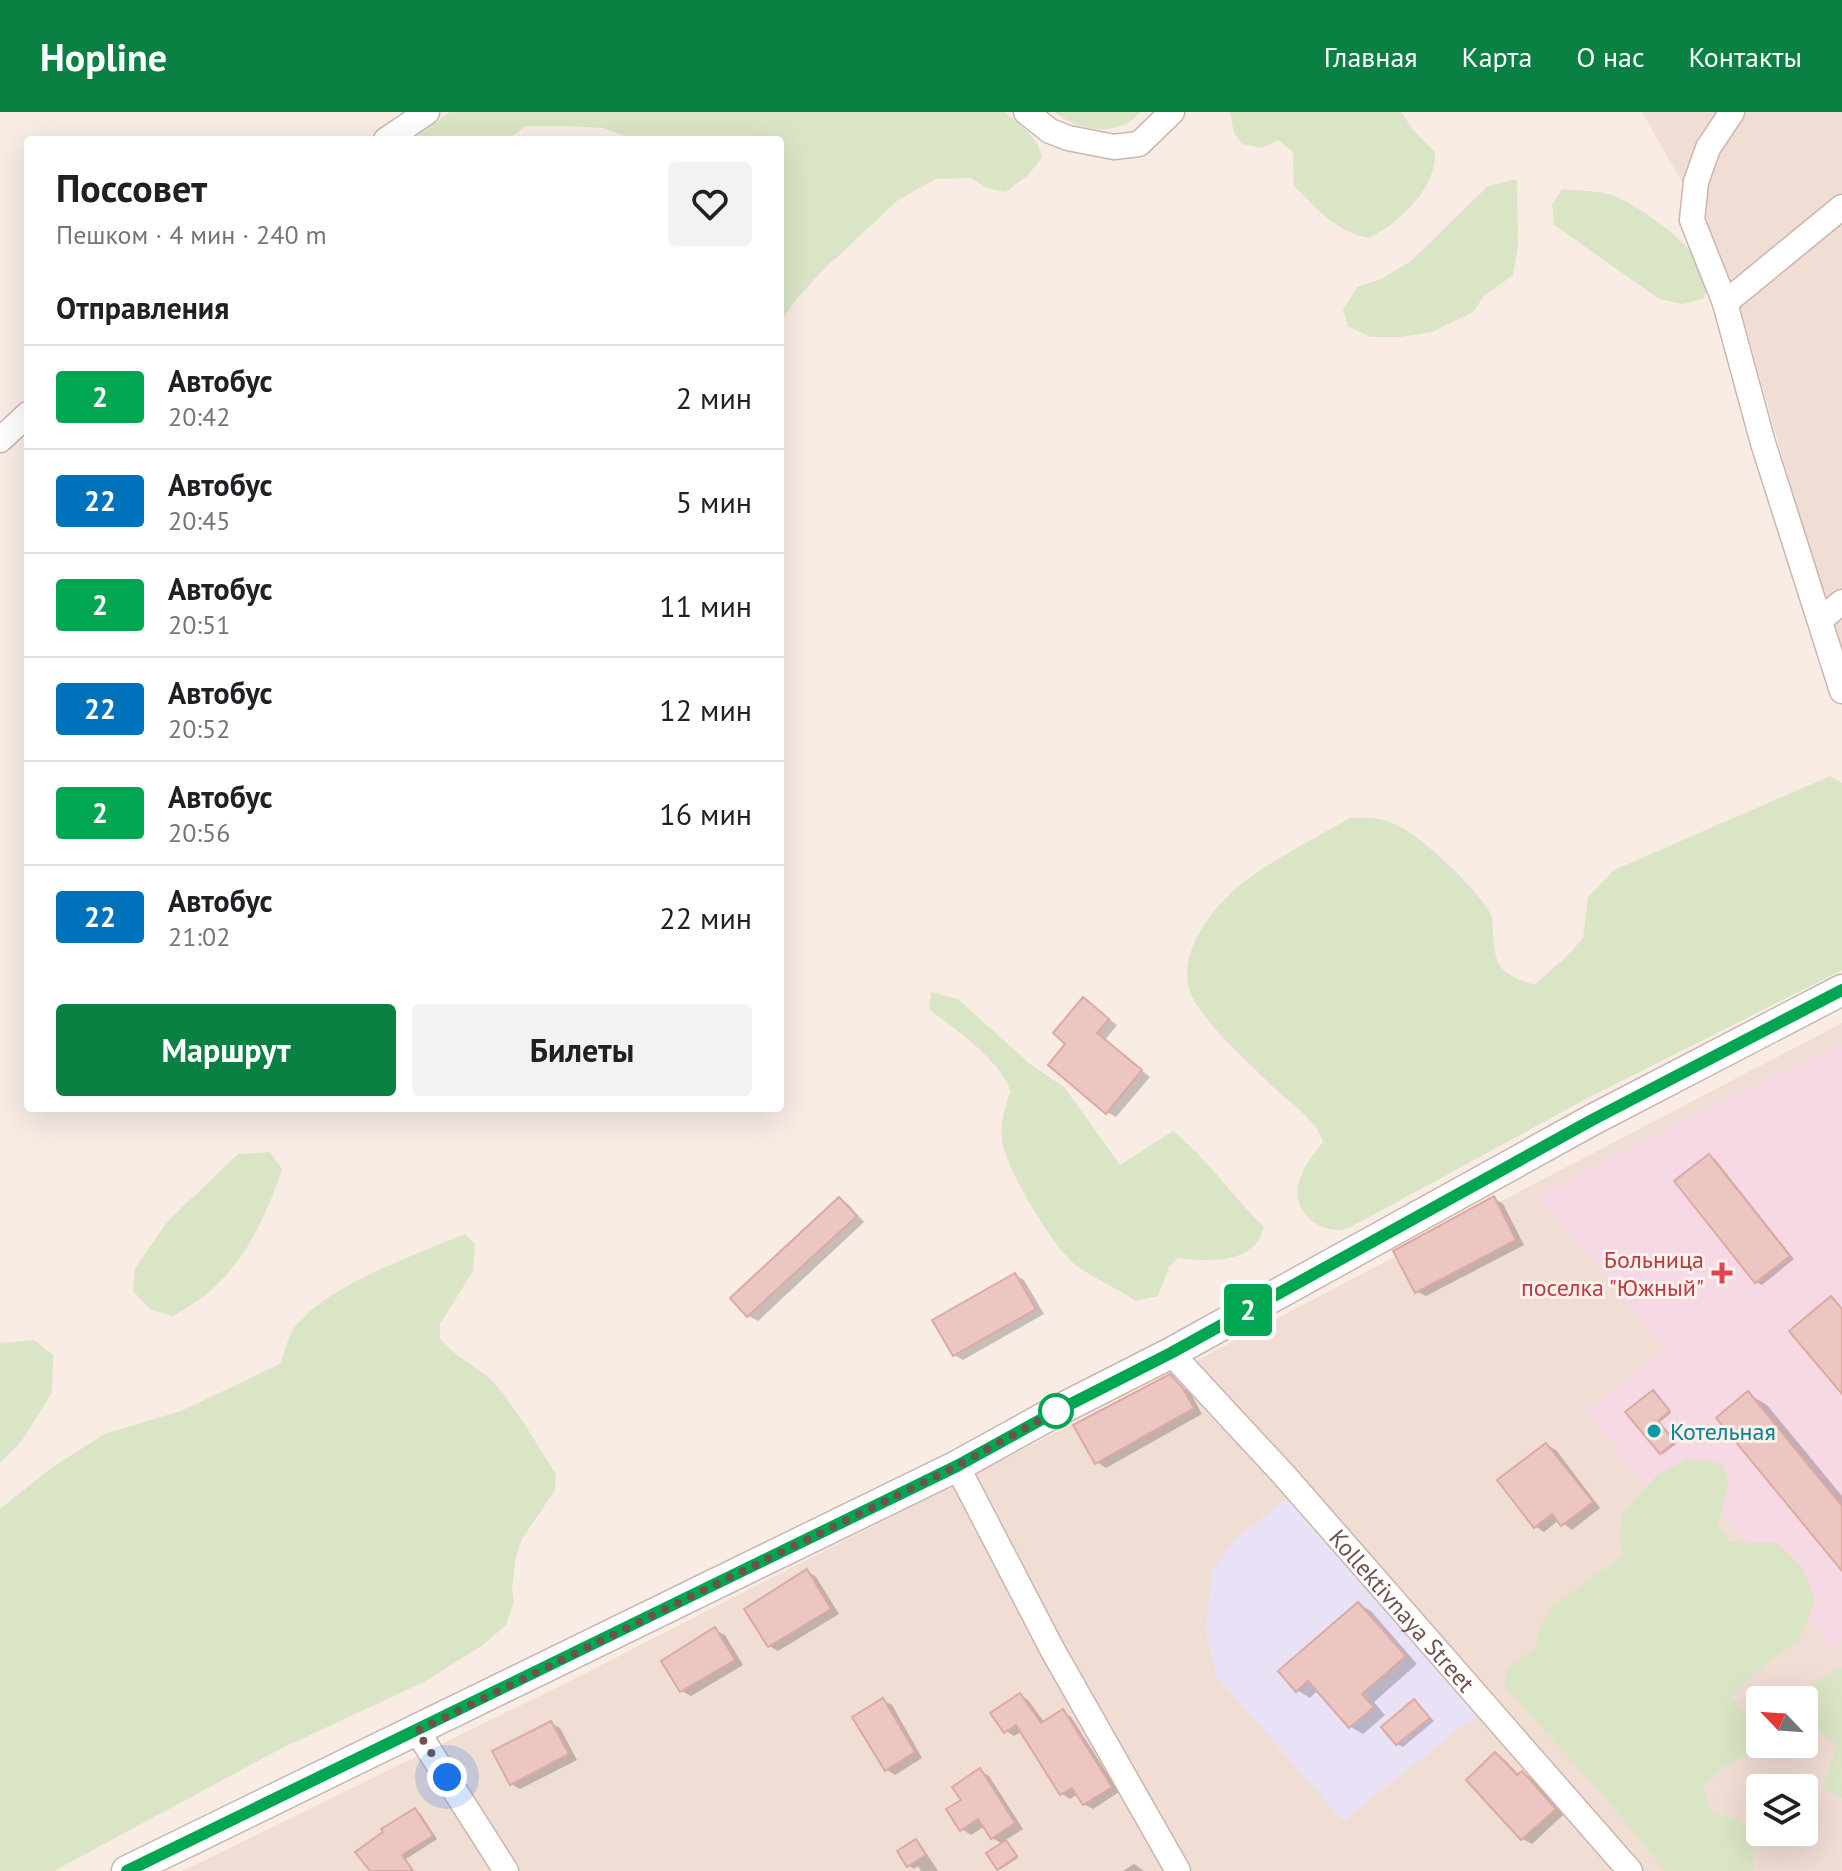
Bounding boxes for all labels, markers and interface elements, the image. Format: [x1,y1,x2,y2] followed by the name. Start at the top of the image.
[40,32,167,81] text: Hopline
[1324,38,1418,75] text: Главная
[1462,38,1532,75] text: Карта
[1576,38,1645,75] text: О нас
[1689,38,1802,75] text: Контакты
[668,162,752,246] button: heart
[56,163,207,212] text: Поссовет
[56,218,327,251] text: Пешком · 4 мин · 240 m
[56,288,229,327] text: Отправления
[168,361,273,400] text: Автобус
[92,378,108,415] text: 2
[676,378,752,417] text: 2 мин
[168,400,230,433] text: 20:42
[168,465,273,504] text: Автобус
[84,482,116,519] text: 22
[676,482,752,521] text: 5 мин
[168,504,230,537] text: 20:45
[168,569,273,608] text: Автобус
[92,586,108,623] text: 2
[659,586,752,625] text: 11 мин
[168,608,230,641] text: 20:51
[168,673,273,712] text: Автобус
[84,690,116,727] text: 22
[659,690,752,729] text: 12 мин
[168,712,230,745] text: 20:52
[168,777,273,816] text: Автобус
[92,794,108,831] text: 2
[659,794,752,833] text: 16 мин
[168,816,230,849] text: 20:56
[168,881,273,920] text: Автобус
[84,898,116,935] text: 22
[659,898,752,937] text: 22 мин
[168,920,230,953] text: 21:02
[56,1004,396,1096] button: Маршрут
[412,1004,752,1096] button: Билеты
[1521,1244,1704,1303] place label: Больница поселка "Южный"
[1711,1262,1733,1284] marker: Больница поселка "Южный"
[1222,1284,1274,1336] line badge: 2
[1240,1291,1256,1328] text: 2
[1039,1394,1073,1428] unlabelled marker
[1670,1416,1776,1447] place label: Котельная
[1645,1422,1663,1440] marker: Котельная
[1323,1523,1482,1698] street label: Kollektivnaya Street
[1746,1686,1818,1758] north arrow
[1746,1686,1818,1846] map controls
[427,1757,467,1797] your location
[1746,1774,1818,1846] button: layers

